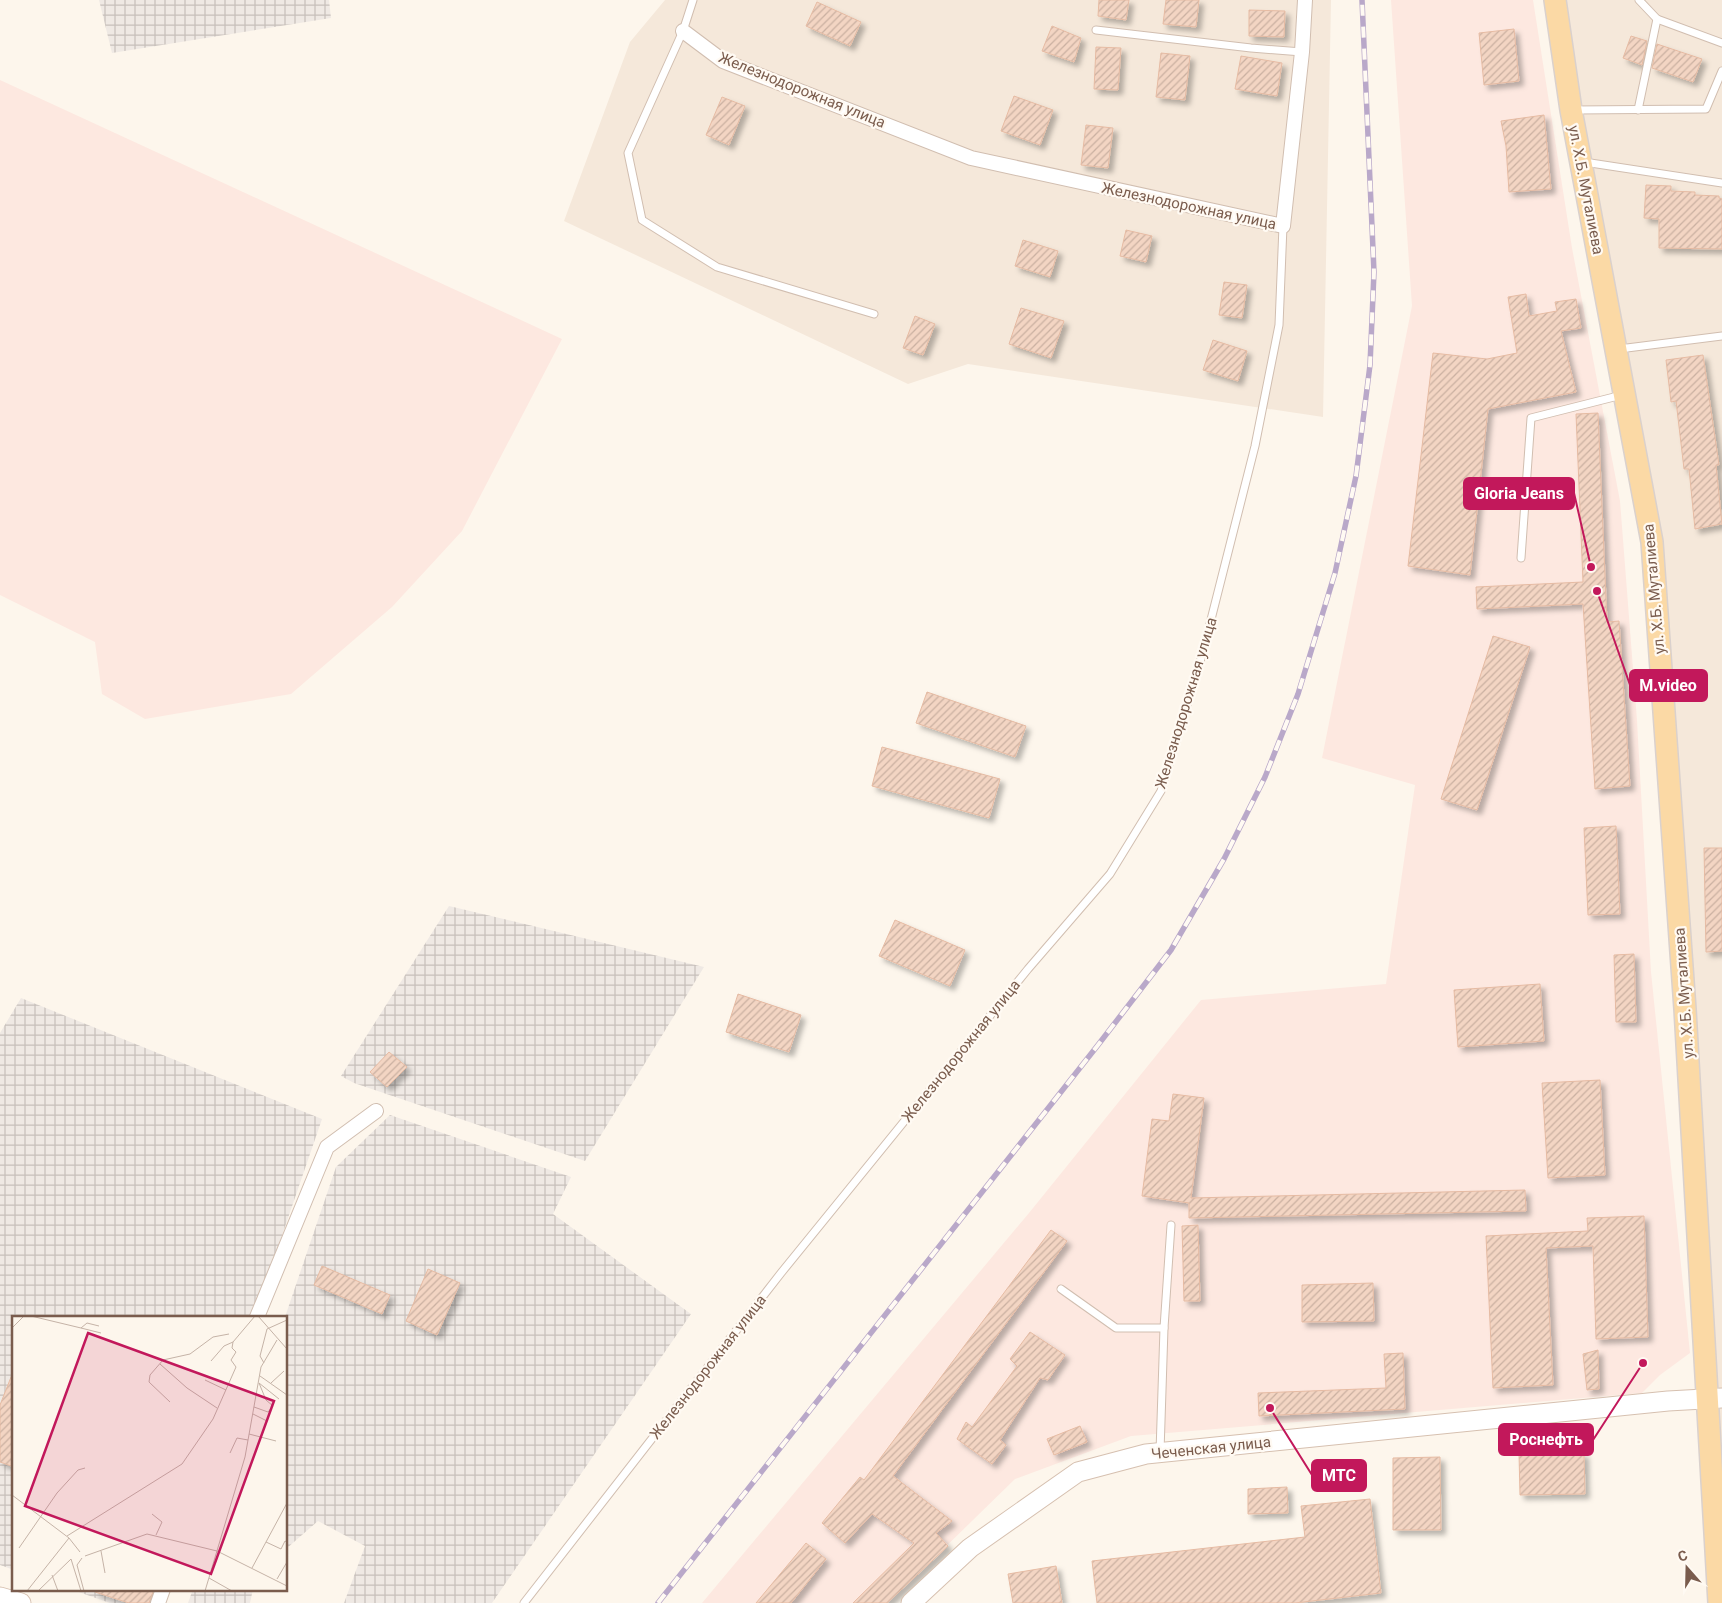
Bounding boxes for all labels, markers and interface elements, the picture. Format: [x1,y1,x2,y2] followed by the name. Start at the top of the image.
[716,48,888,132] street label: Железнодорожная улица
[1565,124,1607,256] street label: ул. Х.Б. Муталиева
[1100,179,1278,233] street label: Железнодорожная улица
[1464,478,1574,509] callout: Gloria Jeans
[1474,484,1564,503] text: Gloria Jeans
[1639,523,1669,655] street label: ул. Х.Б. Муталиева
[1151,615,1221,791] street label: Железнодорожная улица
[1630,670,1707,701] callout: M.video
[1639,676,1697,695] text: M.video
[1670,927,1698,1059] street label: ул. Х.Б. Муталиева
[898,976,1024,1126] street label: Железнодорожная улица
[646,1291,770,1443] street label: Железнодорожная улица
[12,1316,288,1590] inset map
[1499,1424,1593,1455] callout: Роснефть
[1509,1430,1583,1449] text: Роснефть
[1150,1433,1272,1463] street label: Чеченская улица
[1312,1460,1366,1491] callout: МТС
[1322,1466,1356,1485] text: МТС
[1662,1543,1712,1593] north arrow
[1676,1547,1690,1565] text: С

